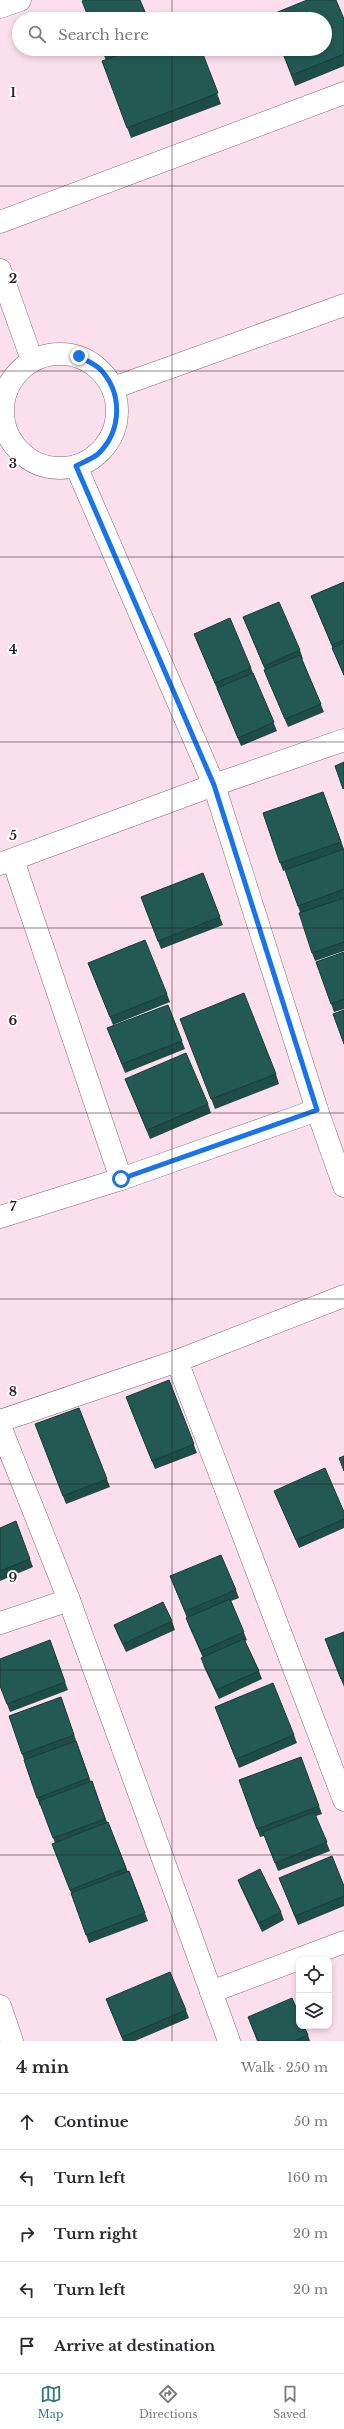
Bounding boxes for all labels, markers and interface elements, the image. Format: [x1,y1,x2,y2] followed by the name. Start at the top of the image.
[12,12,332,56] search box
[26,23,48,45] icon: search
[58,25,149,44] text: Search here
[10,84,16,101] text: 1
[9,270,17,287] text: 2
[70,347,88,365] route end
[9,455,17,472] text: 3
[9,641,18,658] text: 4
[9,827,17,844] text: 5
[9,1012,18,1029] text: 6
[112,1170,130,1188] route start
[10,1198,17,1215] text: 7
[9,1383,17,1400] text: 8
[9,1569,18,1586] text: 9
[296,1957,332,2029] map controls
[296,1957,332,1993] button: locate
[296,1993,332,2029] button: layers
[16,2057,69,2078] text: 4 min
[241,2059,328,2076] text: Walk · 250 m
[16,2111,38,2133] icon: ahead
[54,2112,129,2131] text: Continue
[294,2113,328,2130] text: 50 m
[16,2167,38,2189] icon: left
[54,2168,125,2187] text: Turn left
[287,2169,328,2186] text: 160 m
[16,2223,38,2245] icon: right
[54,2224,137,2243] text: Turn right
[293,2225,328,2242] text: 20 m
[16,2279,38,2301] icon: left
[54,2280,125,2299] text: Turn left
[293,2281,328,2298] text: 20 m
[16,2335,38,2357] icon: arrive
[54,2336,215,2355] text: Arrive at destination
[38,2383,63,2421] tab: Map
[139,2383,197,2421] tab: Directions
[273,2383,306,2421] tab: Saved

